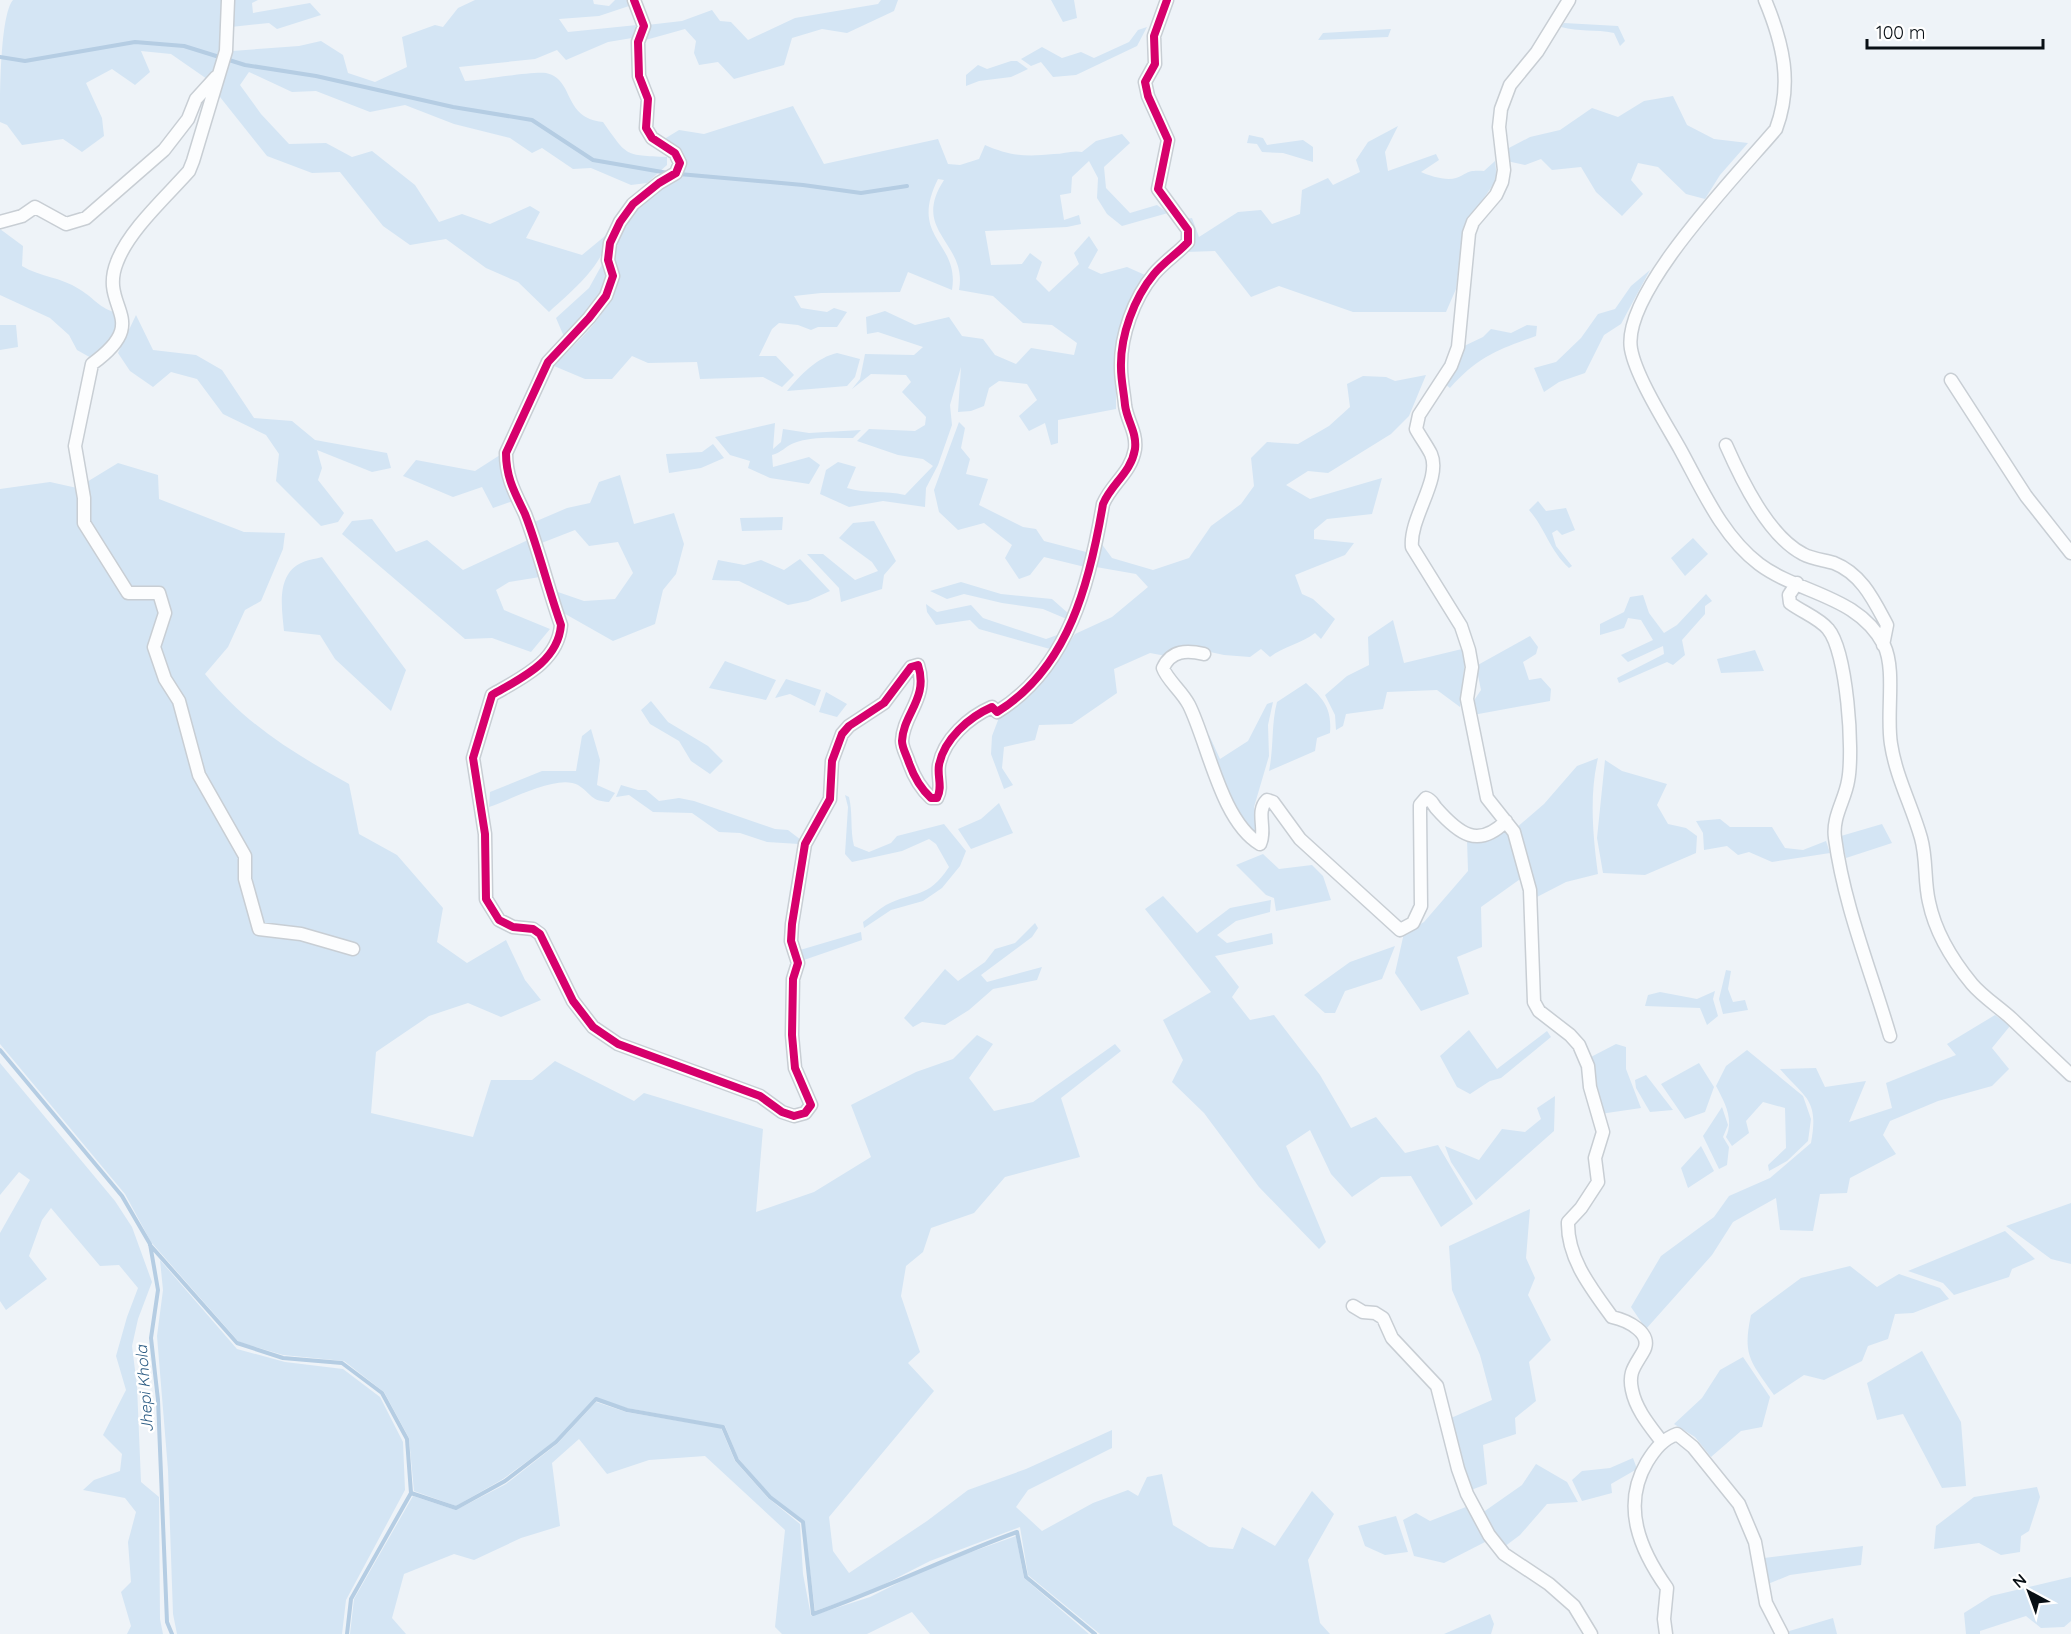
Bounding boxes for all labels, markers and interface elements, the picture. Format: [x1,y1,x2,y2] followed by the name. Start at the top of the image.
[1867,12,2042,50] scale bar
[1876,21,1925,44] text: 100 m
[131,1343,157,1433] water label: Jhepi Khola
[1999,1562,2059,1622] north arrow
[2008,1569,2030,1592] text: N

